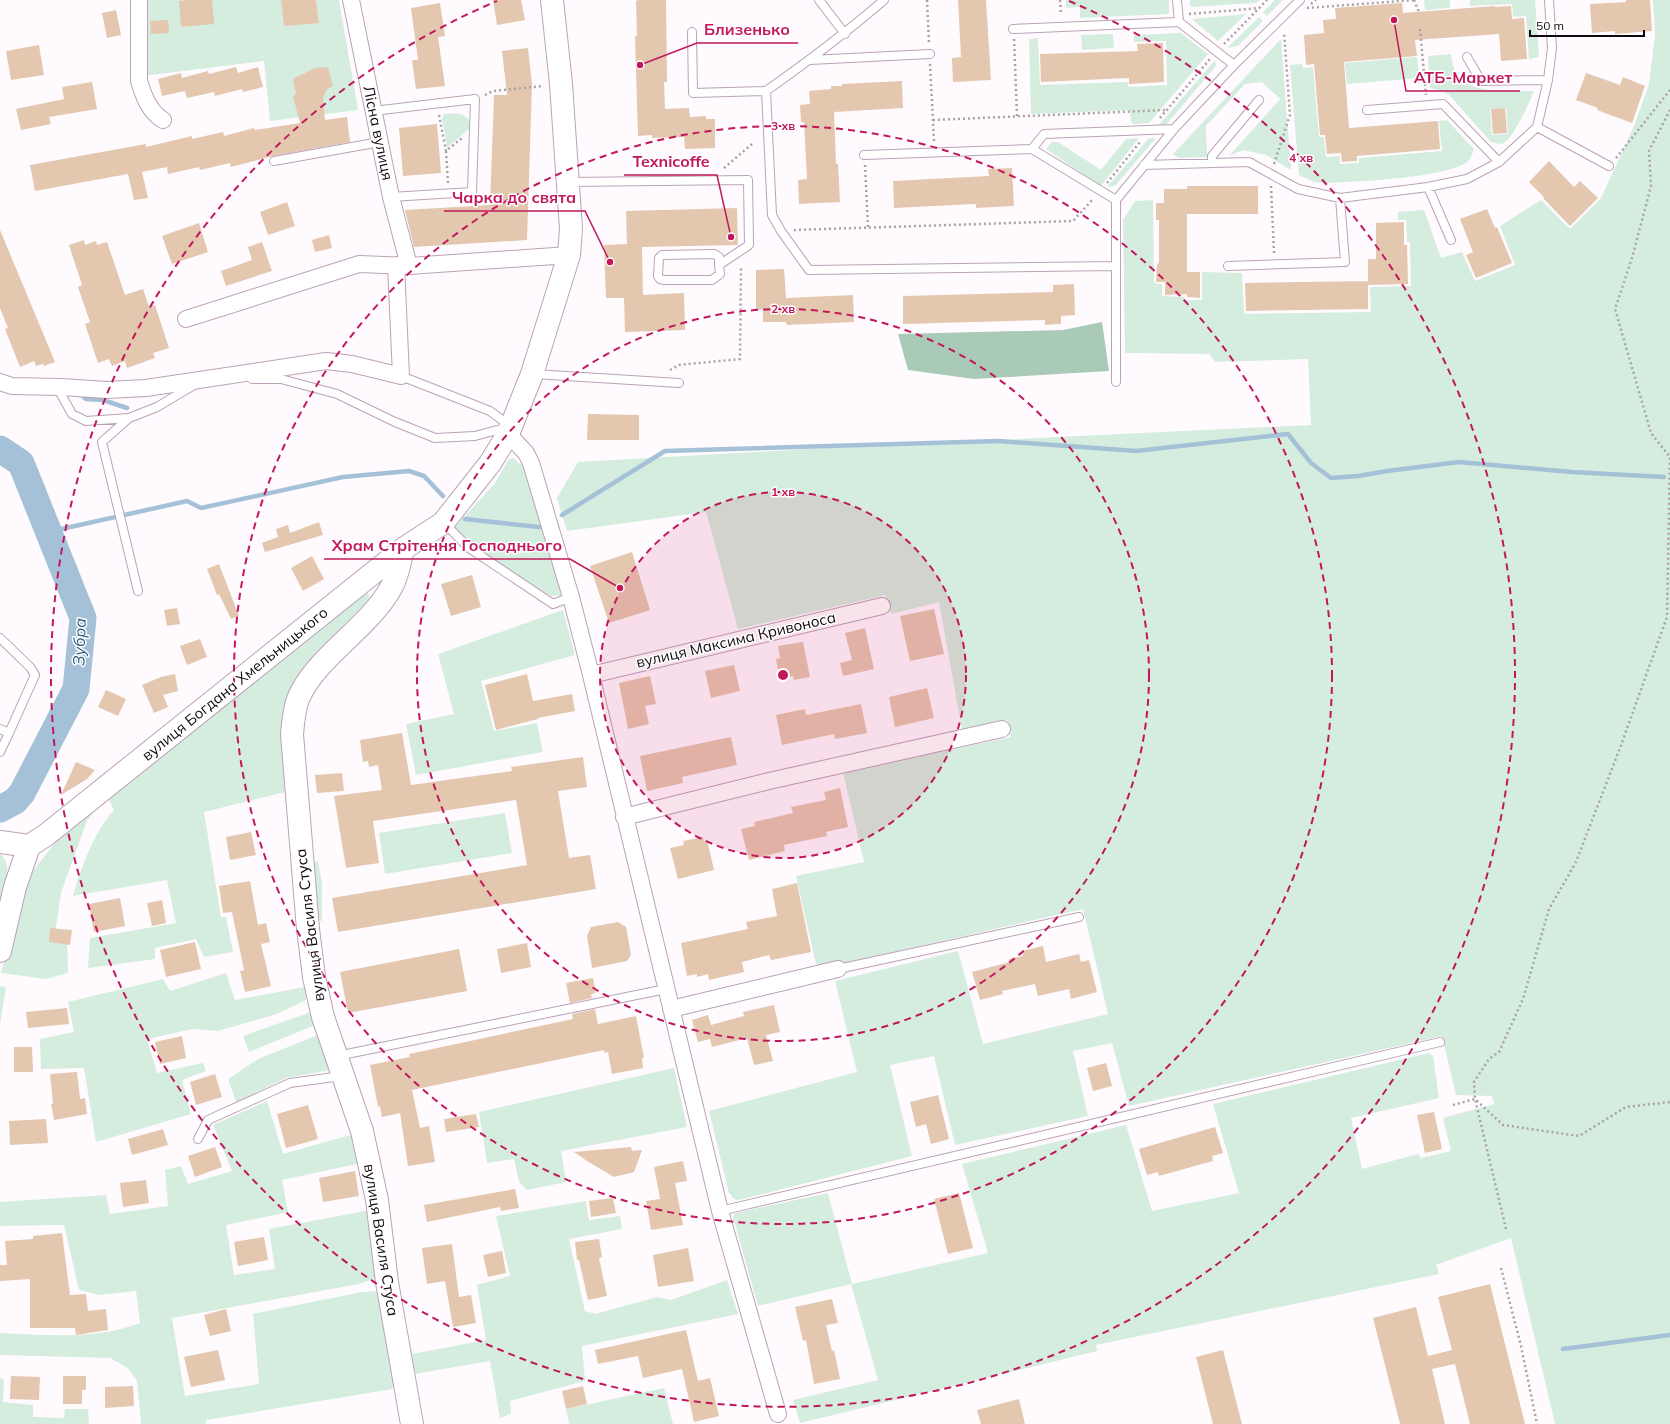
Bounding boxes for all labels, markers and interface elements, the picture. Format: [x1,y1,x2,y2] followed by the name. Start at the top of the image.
[1530,12,1644,38] scale bar
[697,15,798,43] callout: Близенько
[1536,18,1564,33] text: 50 m
[704,19,790,39] text: Близенько
[1406,63,1520,91] callout: АТБ-Маркет
[1414,67,1513,87] text: АТБ-Маркет
[359,84,398,182] street label: Лісна вулиця
[771,118,795,133] text: 3 хв
[624,147,717,175] callout: Texnicoffe
[1289,150,1313,165] text: 4 хв
[632,151,710,171] text: Texnicoffe
[444,183,585,211] callout: Чарка до свята
[452,187,576,207] text: Чарка до свята
[771,301,795,316] text: 2 хв
[771,484,795,499] text: 1 хв
[324,531,570,559] callout: Храм Стрітення Господнього
[331,535,562,555] text: Храм Стрітення Господнього
[138,603,331,765] street label: вулиця Богдана Хмельницького
[634,607,838,672] street label: вулиця Максима Кривоноса
[68,617,90,666] water label: Зубра
[776,668,790,682] centre of rings
[291,848,328,1003] street label: вулиця Василя Стуса
[360,1163,403,1317] street label: вулиця Василя Стуса

